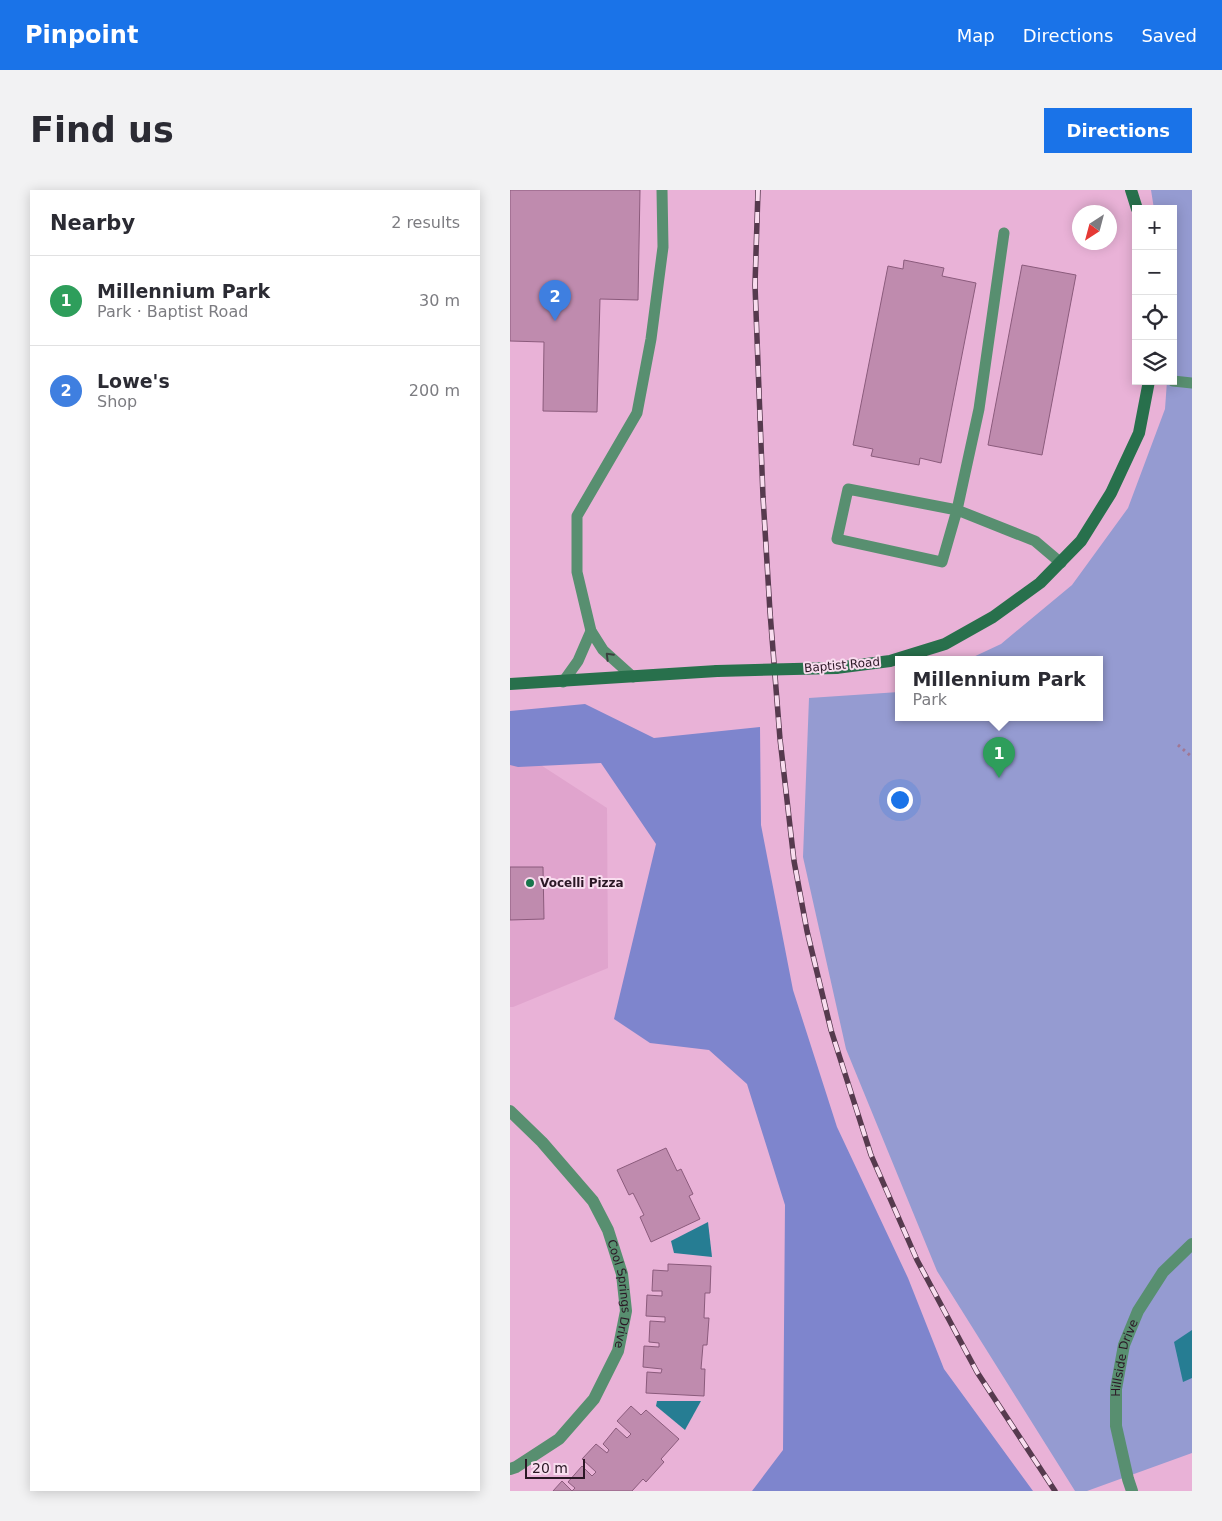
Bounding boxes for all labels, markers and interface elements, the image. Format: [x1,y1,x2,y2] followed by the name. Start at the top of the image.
[25,21,138,49] text: Pinpoint
[957,25,995,46] text: Map
[1023,25,1113,46] text: Directions
[1141,25,1197,46] text: Saved
[1044,108,1192,153] button: Directions
[30,110,174,150] text: Find us
[1072,205,1117,250] north arrow
[1132,205,1177,385] map controls
[1132,205,1177,250] button: +
[50,211,135,235] text: Nearby
[391,213,460,232] text: 2 results
[1132,250,1177,295] button: −
[97,280,270,302] text: Millennium Park
[539,280,571,321] pin: 2
[60,291,72,310] text: 1
[419,291,460,310] text: 30 m
[1132,295,1177,340] button: locate
[97,302,248,321] text: Park · Baptist Road
[1132,340,1177,385] button: layers
[97,370,170,392] text: Lowe's
[60,381,72,400] text: 2
[409,381,460,400] text: 200 m
[97,392,137,411] text: Shop
[606,653,615,662] one-way arrow
[803,655,881,675] street label: Baptist Road
[895,656,1103,721] popup
[912,668,1086,690] text: Millennium Park
[912,690,947,709] text: Park
[983,737,1015,778] pin: 1
[887,787,913,813] your location
[540,876,624,890] place label: Vocelli Pizza
[524,877,536,889] marker: Vocelli Pizza
[604,1238,633,1350] street label: Cool Springs Drive
[1109,1317,1141,1397] street label: Hillside Drive
[525,1456,585,1479] scale bar
[532,1460,568,1476] text: 20 m

